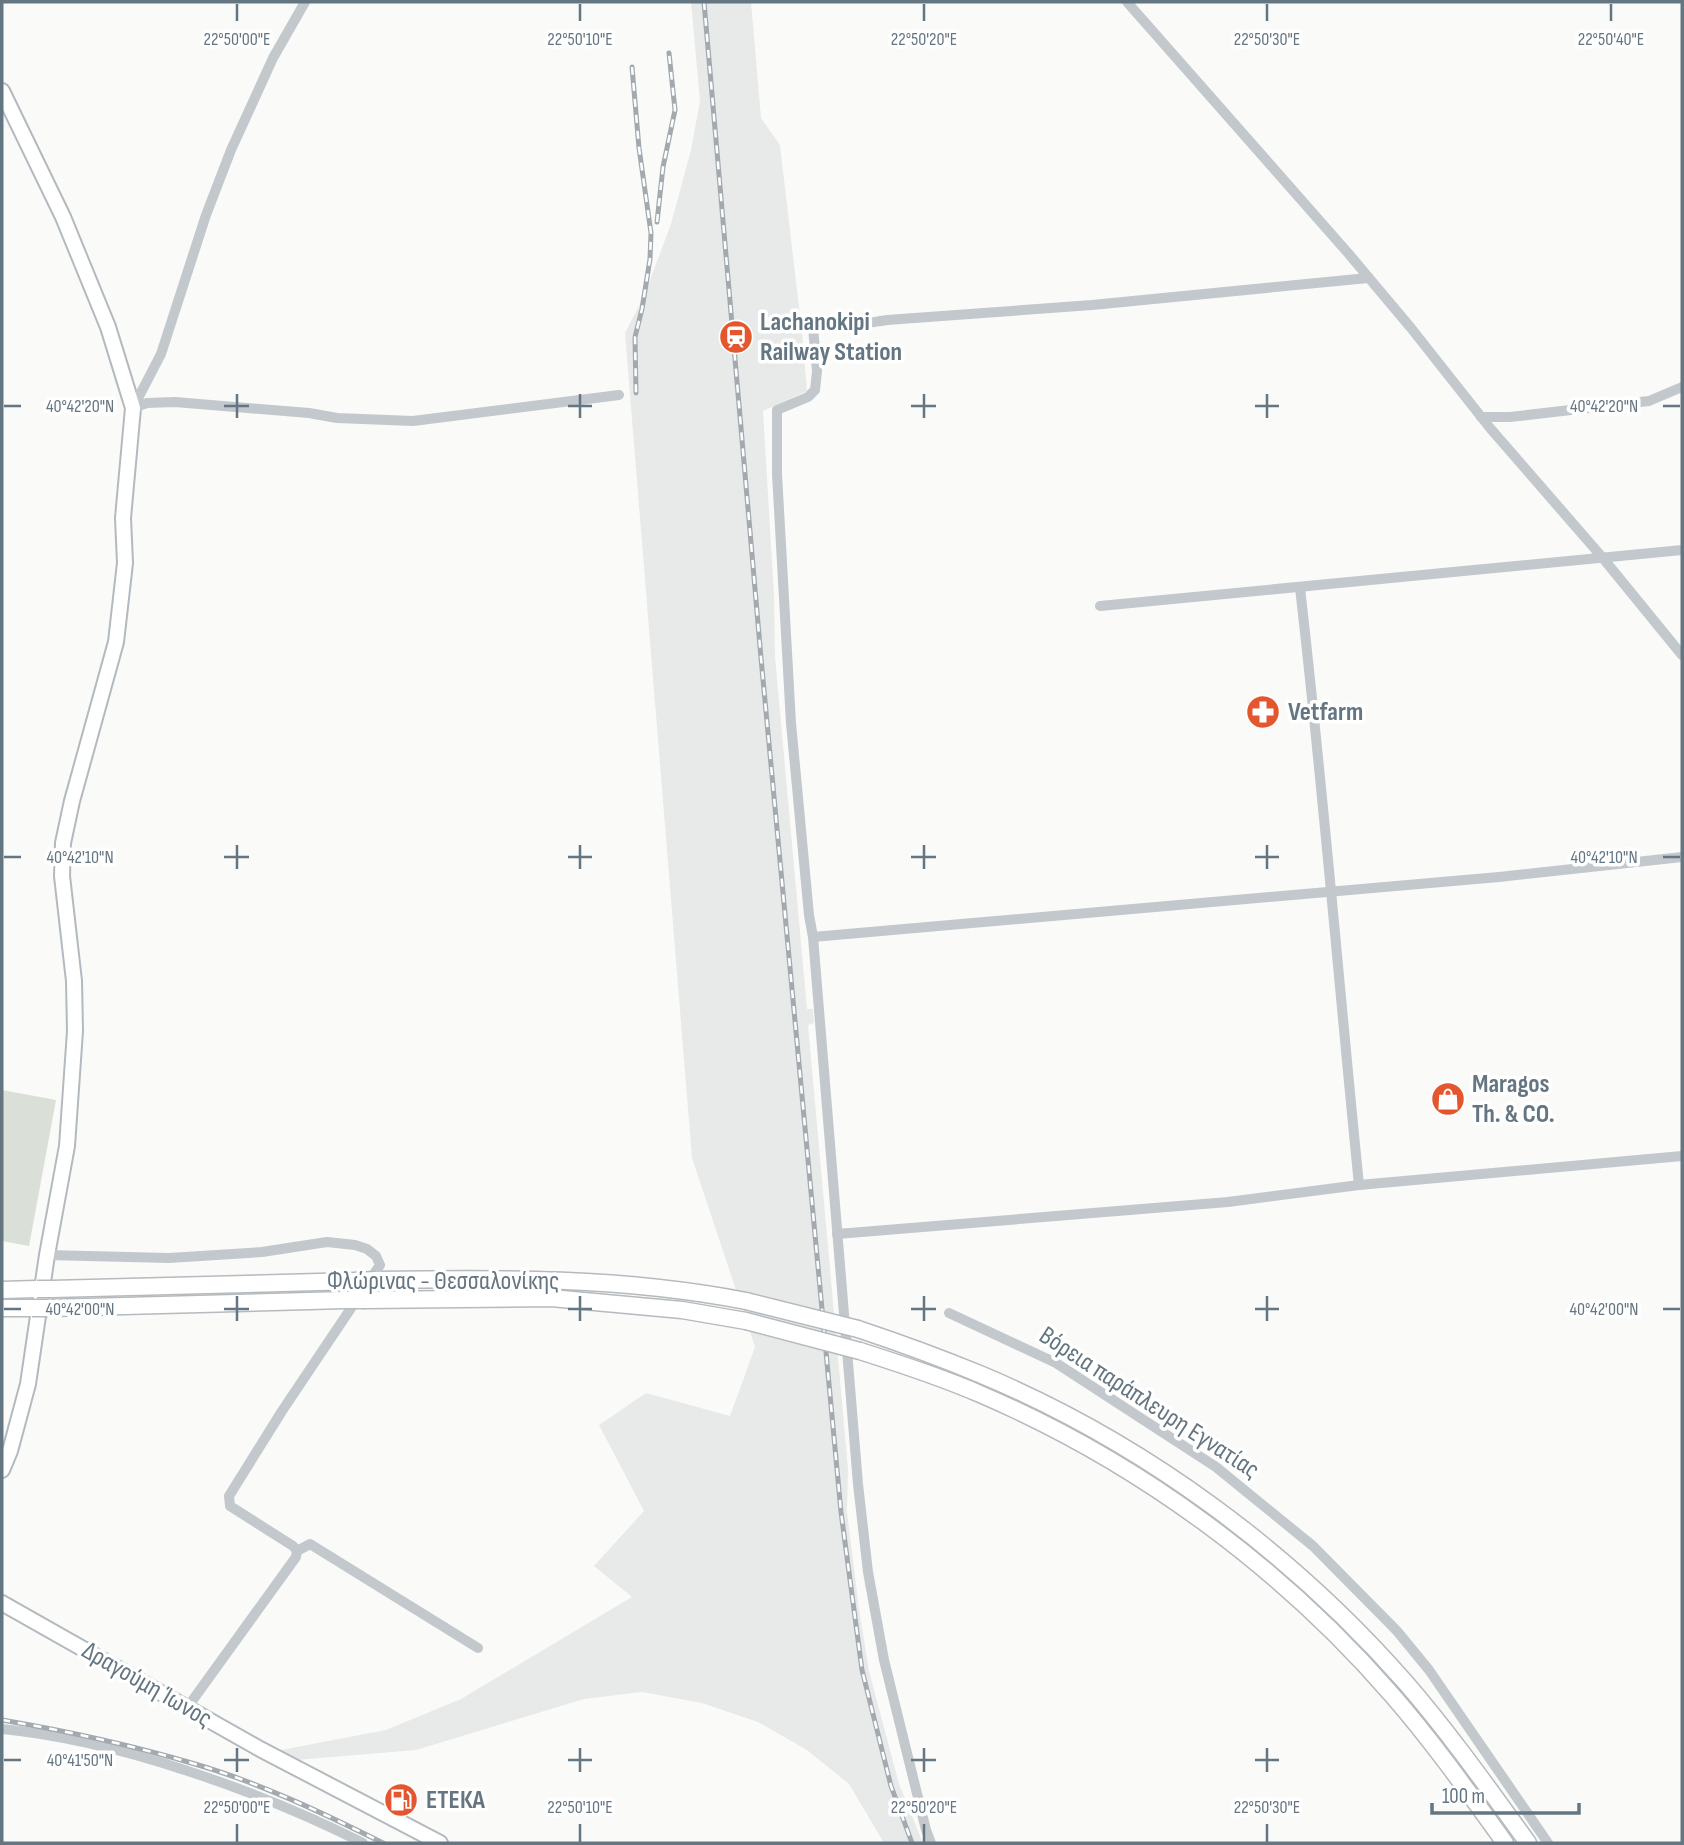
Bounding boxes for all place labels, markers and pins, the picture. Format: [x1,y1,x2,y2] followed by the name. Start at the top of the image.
[760,307,902,368] place label: Lachanokipi Railway Station
[717,318,755,356] station icon: Lachanokipi Railway Station
[1244,693,1282,731] pharmacy icon: Vetfarm
[1288,697,1363,728] place label: Vetfarm
[1472,1069,1555,1130] place label: Maragos Th. & CO.
[1429,1080,1467,1118] shop icon: Maragos Th. & CO.
[382,1781,420,1819] fuel station icon: ΕΤΕΚΑ
[426,1785,486,1816] place label: ΕΤΕΚΑ

